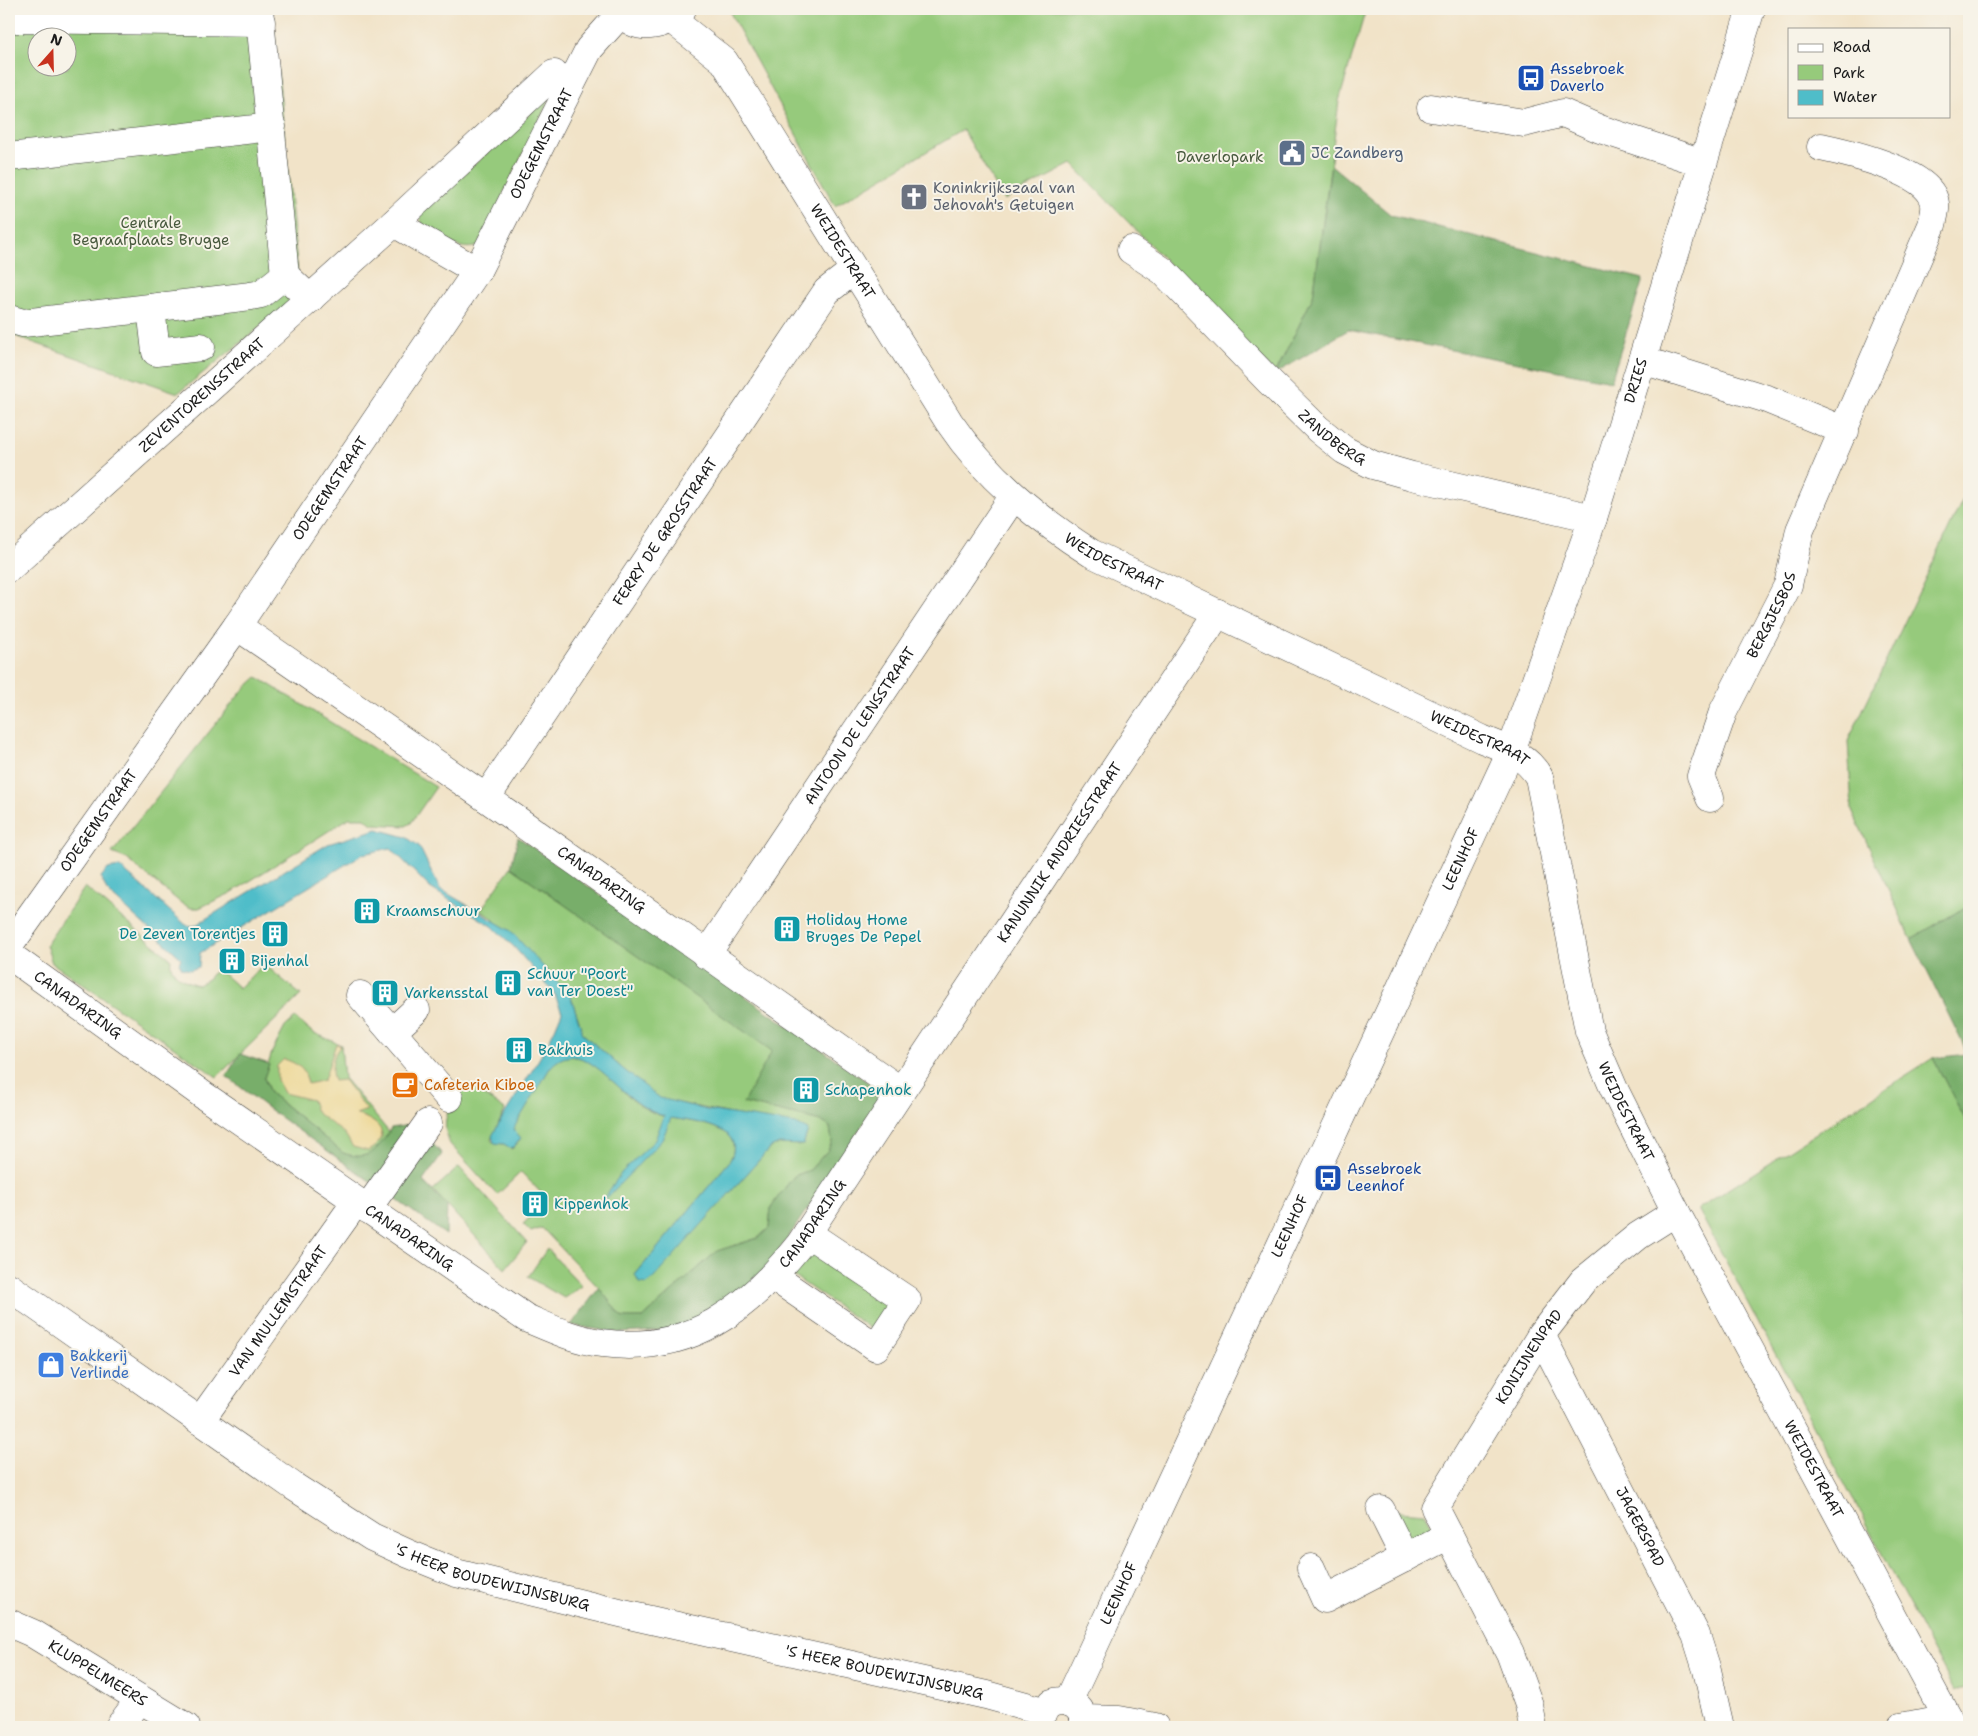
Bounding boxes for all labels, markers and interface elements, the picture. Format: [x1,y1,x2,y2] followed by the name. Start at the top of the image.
[28,28,78,78] north arrow
[1788,28,1950,118] legend
[48,29,65,50] text: N
[1833,37,1871,57] text: Road
[1550,59,1625,96] place label: Assebroek Daverlo
[1516,63,1546,93] bus stop icon: Assebroek Daverlo
[1833,63,1865,83] text: Park
[505,85,578,203] street label: ODEGEMSTRAAT
[1833,87,1877,107] text: Water
[1277,138,1307,168] public building icon: JC Zandberg
[1311,143,1404,163] place label: JC Zandberg
[1176,147,1264,167] park label: Daverlopark
[933,178,1075,215] place label: Koninkrijkszaal van Jehovah's Getuigen
[899,182,929,212] church icon: Koninkrijkszaal van Jehovah's Getuigen
[806,200,880,303] street label: WEIDESTRAAT
[72,213,230,250] park label: Centrale Begraafplaats Brugge
[134,333,269,457] street label: ZEVENTORENSSTRAAT
[1619,356,1652,406] street label: DRIES
[1294,405,1369,470] street label: ZANDBERG
[288,432,372,544] street label: ODEGEMSTRAAT
[608,454,722,610] street label: FERRY DE GROSSTRAAT
[1061,528,1166,596] street label: WEIDESTRAAT
[1742,570,1801,662] street label: BERGJESBOS
[800,643,920,809] street label: ANTOON DE LENSSTRAAT
[1427,706,1534,770] street label: WEIDESTRAAT
[992,758,1126,946] street label: KANUNNIK ANDRIESSTRAAT
[55,765,142,876] street label: ODEGEMSTRAAT
[1437,824,1484,894] street label: LEENHOF
[553,841,650,918] street label: CANADARING
[352,896,382,926] building icon: Kraamschuur
[386,901,480,921] place label: Kraamschuur
[806,910,922,947] place label: Holiday Home Bruges De Pepel
[772,914,802,944] building icon: Holiday Home Bruges De Pepel
[260,919,290,949] building icon: De Zeven Torentjes
[119,924,256,944] place label: De Zeven Torentjes
[217,946,247,976] building icon: Bijenhal
[251,951,309,971] place label: Bijenhal
[527,964,633,1001] place label: Schuur "Poort van Ter Doest"
[30,966,126,1043] street label: CANADARING
[493,968,523,998] building icon: Schuur "Poort van Ter Doest"
[370,978,400,1008] building icon: Varkensstal
[404,983,489,1003] place label: Varkensstal
[504,1035,534,1065] building icon: Bakhuis
[538,1040,593,1060] place label: Bakhuis
[1593,1059,1659,1165] street label: WEIDESTRAAT
[390,1070,420,1100] cafe icon: Cafeteria Kiboe
[424,1075,535,1095] place label: Cafeteria Kiboe
[791,1075,821,1105] building icon: Schapenhok
[825,1080,912,1100] place label: Schapenhok
[1347,1159,1422,1196] place label: Assebroek Leenhof
[1313,1163,1343,1193] bus stop icon: Assebroek Leenhof
[774,1175,850,1272] street label: CANADARING
[520,1189,550,1219] building icon: Kippenhok
[1266,1191,1313,1261] street label: LEENHOF
[554,1194,629,1214] place label: Kippenhok
[361,1200,458,1275] street label: CANADARING
[225,1241,332,1381] street label: VAN MULLEMSTRAAT
[1491,1305,1567,1408] street label: KONIJNENPAD
[70,1346,129,1383] place label: Bakkerij Verlinde
[36,1350,66,1380] shop icon: Bakkerij Verlinde
[1779,1417,1848,1521] street label: WEIDESTRAAT
[1611,1483,1669,1571] street label: JAGERSPAD
[391,1539,592,1615] street label: 'S HEER BOUDEWIJNSBURG
[1095,1558,1142,1628] street label: LEENHOF
[44,1635,151,1711] street label: KLUPPELMEERS
[783,1640,986,1704] street label: 'S HEER BOUDEWIJNSBURG

